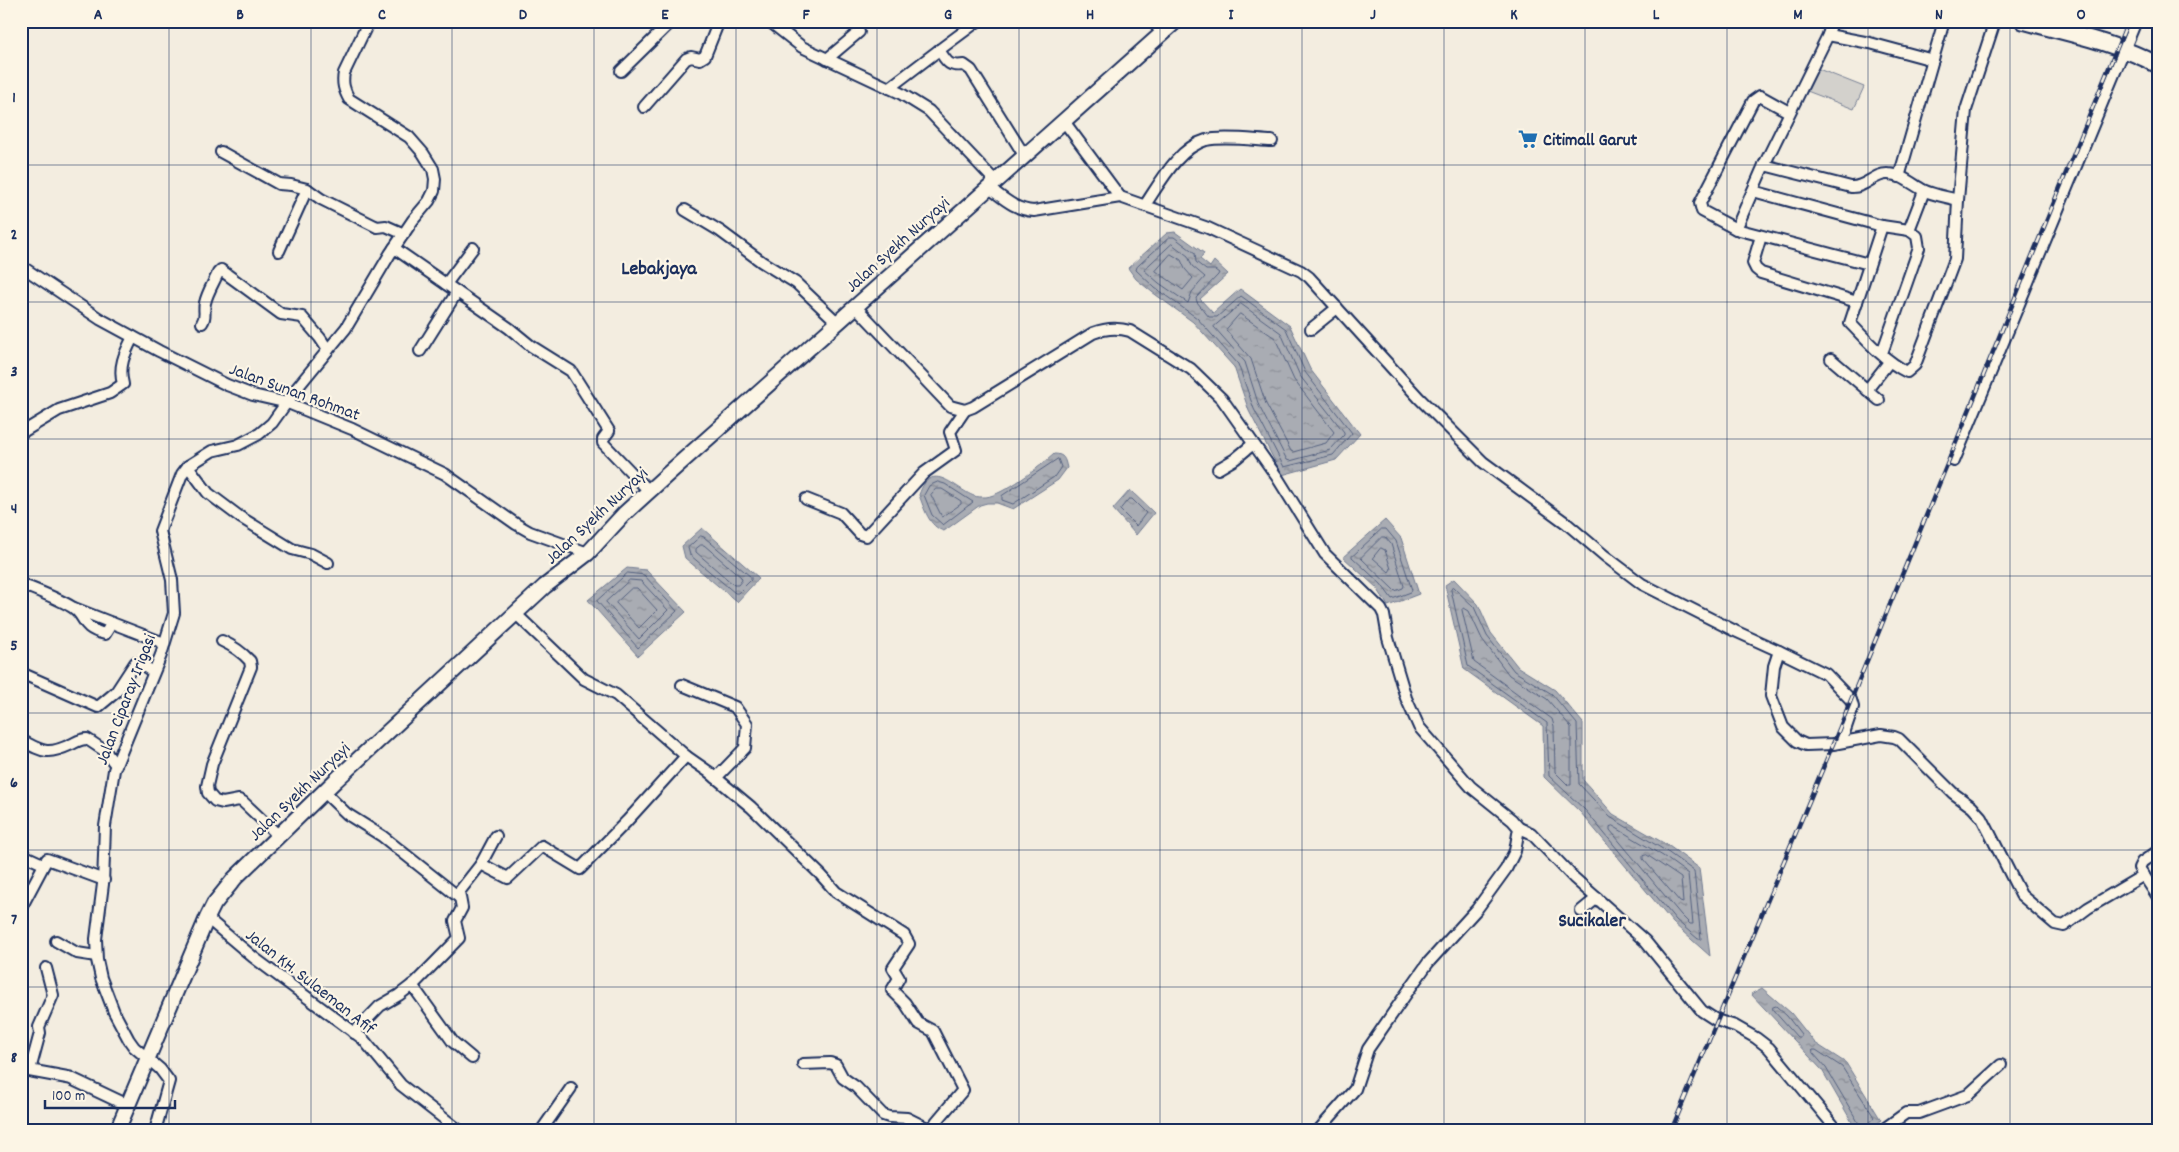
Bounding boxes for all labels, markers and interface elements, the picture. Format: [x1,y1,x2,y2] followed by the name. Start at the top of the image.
[94,4,103,27] text: A
[236,4,244,27] text: B
[378,4,386,27] text: C
[519,4,528,27] text: D
[661,4,669,27] text: E
[802,4,810,27] text: F
[944,4,952,27] text: G
[1086,4,1094,27] text: H
[1229,4,1235,27] text: I
[1370,4,1376,27] text: J
[1510,4,1518,27] text: K
[1653,4,1660,27] text: L
[1793,4,1803,27] text: M
[1935,4,1943,27] text: N
[2076,4,2086,27] text: O
[12,87,16,110] text: 1
[1517,128,1539,150] supermarket icon: Citimall Garut
[1543,129,1638,154] place label: Citimall Garut
[841,192,956,300] street label: Jalan Syekh Nuryayi
[11,224,18,247] text: 2
[621,256,697,284] district label: Lebakjaya
[225,358,363,429] street label: Jalan Sunan Rohmat
[10,361,18,384] text: 3
[541,462,655,571] street label: Jalan Syekh Nuryayi
[11,498,17,521] text: 4
[91,631,164,769] street label: Jalan Ciparay Irigasi
[10,635,18,658] text: 5
[244,738,357,848] street label: Jalan Syekh Nuryayi
[10,772,18,795] text: 6
[1558,908,1626,936] district label: Sucikaler
[11,909,17,932] text: 7
[239,924,380,1042] street label: Jalan KH. Sulaeman Afif
[11,1047,18,1070] text: 8
[45,1077,175,1109] scale bar
[52,1086,85,1108] text: 100 m

